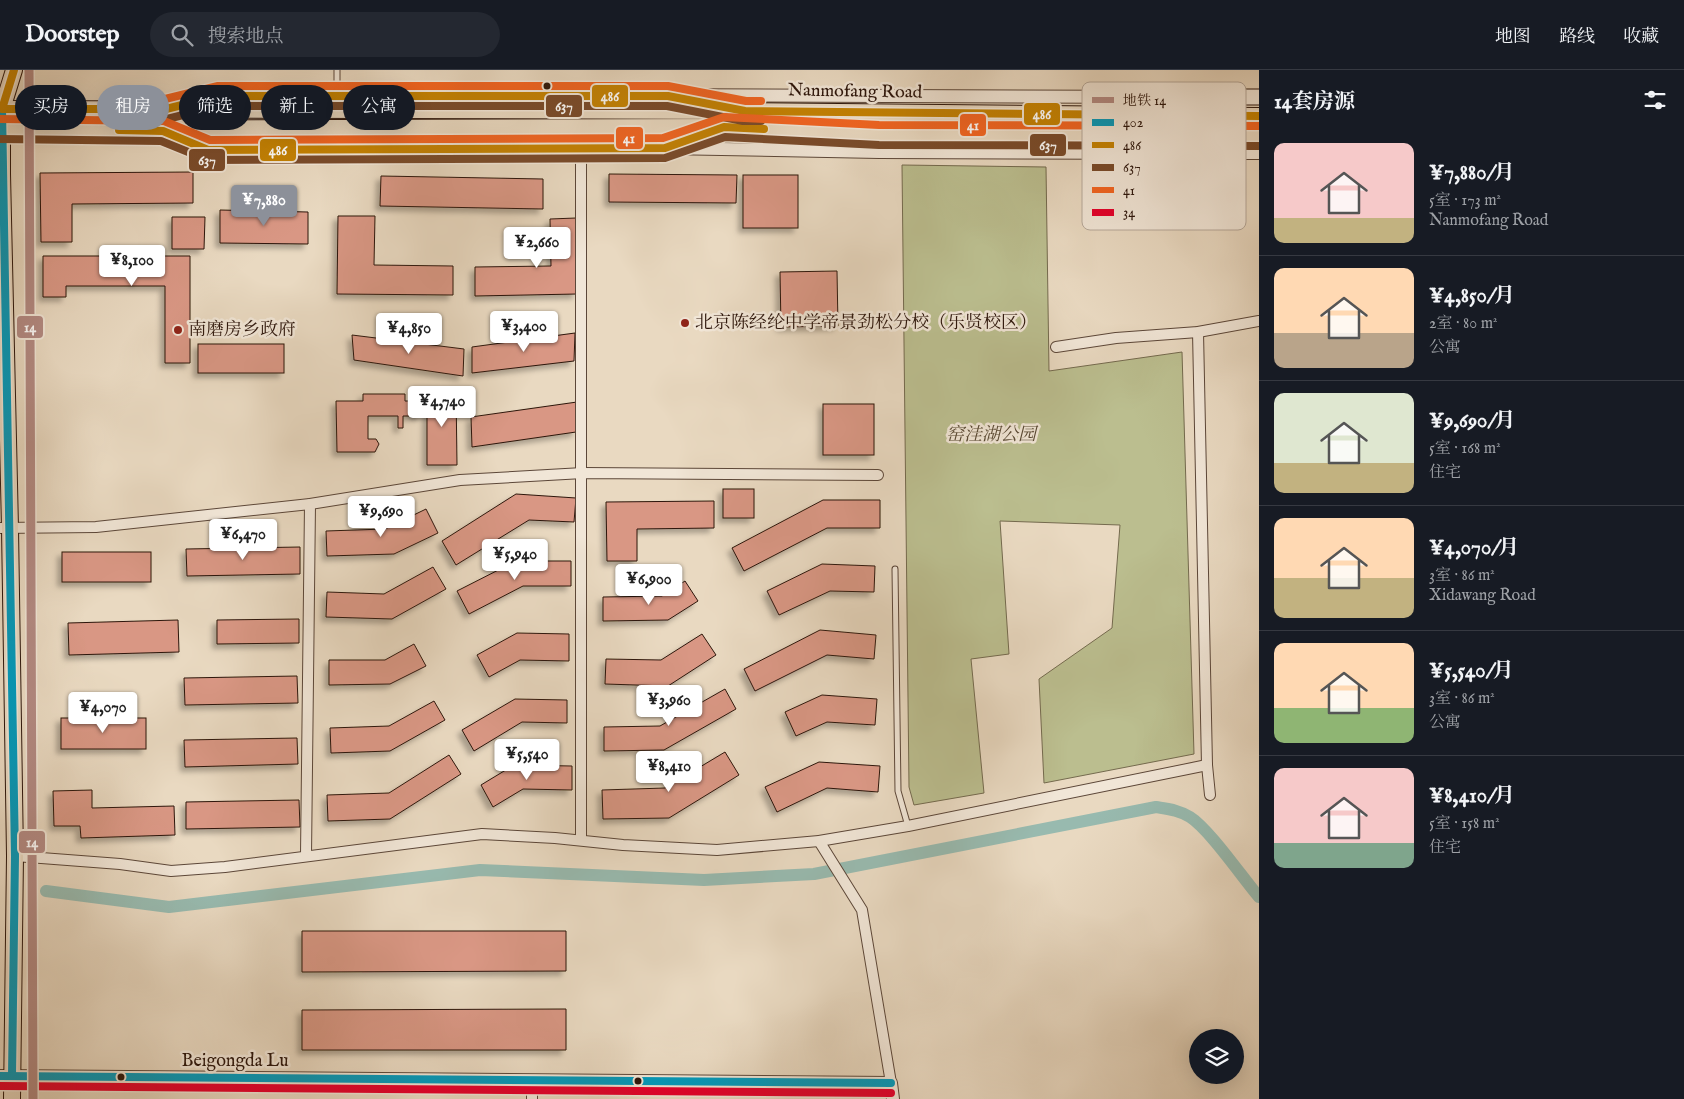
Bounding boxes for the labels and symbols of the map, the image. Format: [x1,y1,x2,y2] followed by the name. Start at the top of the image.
[788,79,923,105] street label: Nanmofang Road
[542,81,552,91] unlabelled marker
[1082,82,1246,230] legend
[591,84,629,108] line badge: 486
[601,88,620,106] text: 486
[1123,92,1166,110] text: 地铁 14
[545,94,583,118] line badge: 637
[555,98,573,116] text: 637
[1023,102,1061,126] line badge: 486
[1033,106,1052,124] text: 486
[959,113,987,137] line badge: 41
[1123,114,1144,132] text: 402
[967,117,979,135] text: 41
[615,126,644,150] line badge: 41
[623,130,635,148] text: 41
[1029,133,1067,157] line badge: 637
[1039,137,1057,155] text: 637
[1123,137,1142,155] text: 486
[259,138,297,162] line badge: 486
[269,142,288,160] text: 486
[188,148,226,172] line badge: 637
[198,152,216,170] text: 637
[1123,159,1141,177] text: 637
[1123,182,1135,200] text: 41
[223,184,305,227] pin: ¥7,880
[1123,204,1135,222] text: 34
[496,226,578,269] pin: ¥2,660
[91,244,173,287] pin: ¥8,100
[483,310,565,353] pin: ¥3,400
[368,312,450,355] pin: ¥4,850
[695,312,1037,335] place label: 北京陈经纶中学帝景劲松分校（乐贤校区）
[16,315,44,339] line badge: 14
[679,317,691,329] marker: 北京陈经纶中学帝景劲松分校（乐贤校区）
[24,319,37,337] text: 14
[188,319,296,342] place label: 南磨房乡政府
[172,324,184,336] marker: 南磨房乡政府
[401,386,483,428] pin: ¥4,740
[946,424,1039,447] park label: 窑洼湖公园
[340,496,422,538] pin: ¥9,690
[202,518,284,561] pin: ¥6,470
[474,538,556,581] pin: ¥5,940
[608,564,690,606] pin: ¥6,900
[628,684,710,727] pin: ¥3,960
[62,692,144,734] pin: ¥4,070
[486,738,568,781] pin: ¥5,540
[628,750,710,793] pin: ¥8,410
[18,830,46,854] line badge: 14
[26,834,39,852] text: 14
[181,1050,289,1073] street label: Beigongda Lu
[116,1072,126,1082] unlabelled marker
[633,1076,643,1086] unlabelled marker

